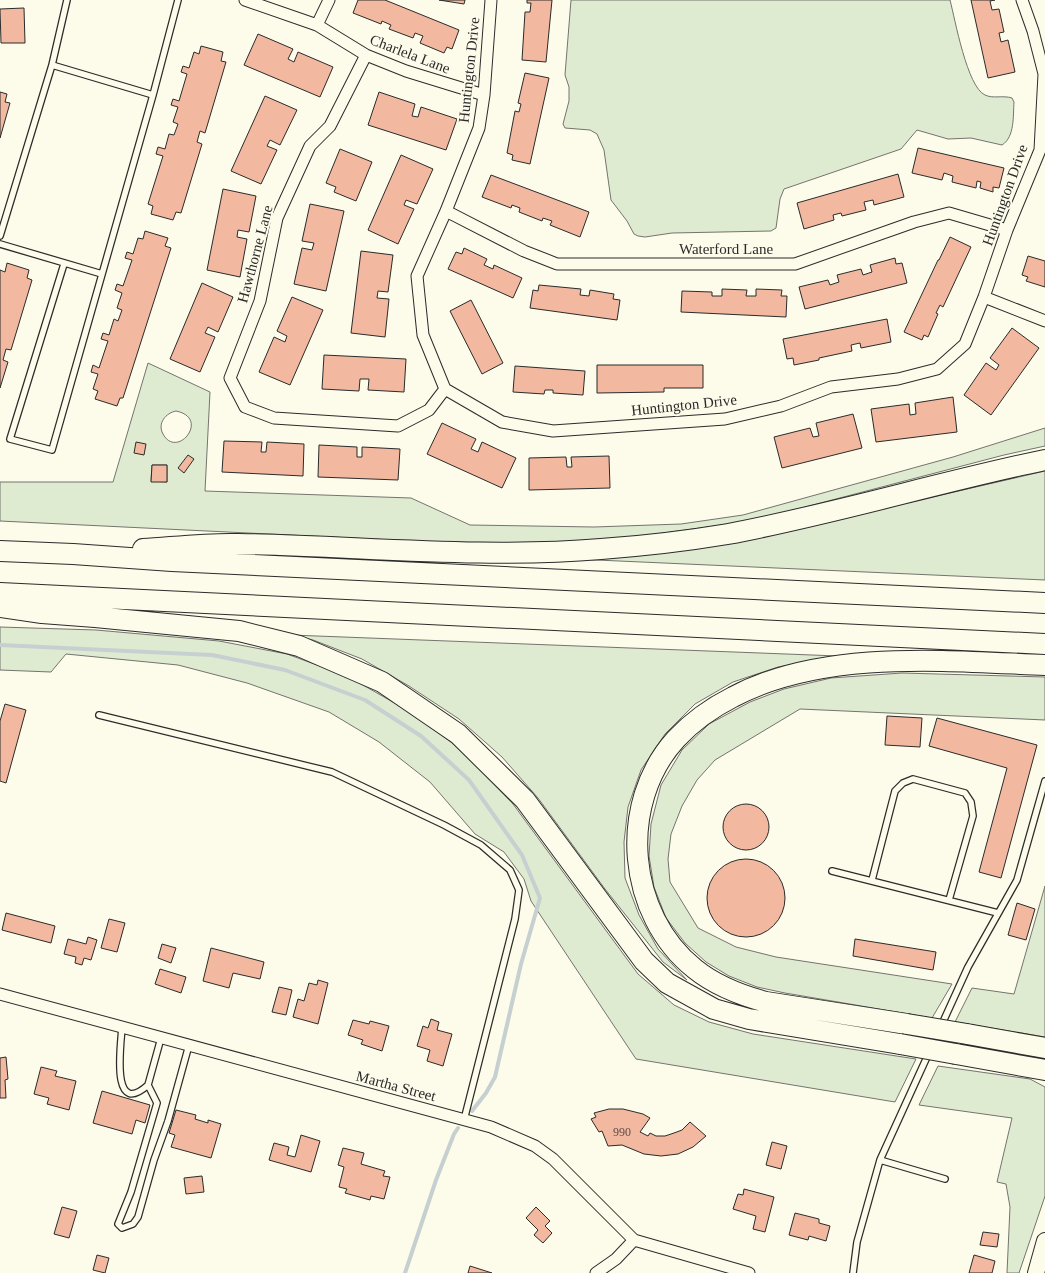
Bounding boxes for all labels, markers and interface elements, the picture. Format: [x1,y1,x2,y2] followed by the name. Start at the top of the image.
[455,16,483,124] street label: Huntington Drive
[368,31,453,77] street label: Charlela Lane
[979,142,1031,248] street label: Huntington Drive
[234,203,276,305] street label: Hawthorne Lane
[679,241,773,257] street label: Waterford Lane
[630,391,738,419] street label: Huntington Drive
[354,1068,438,1105] street label: Martha Street
[613,1125,631,1139] house number: 990

